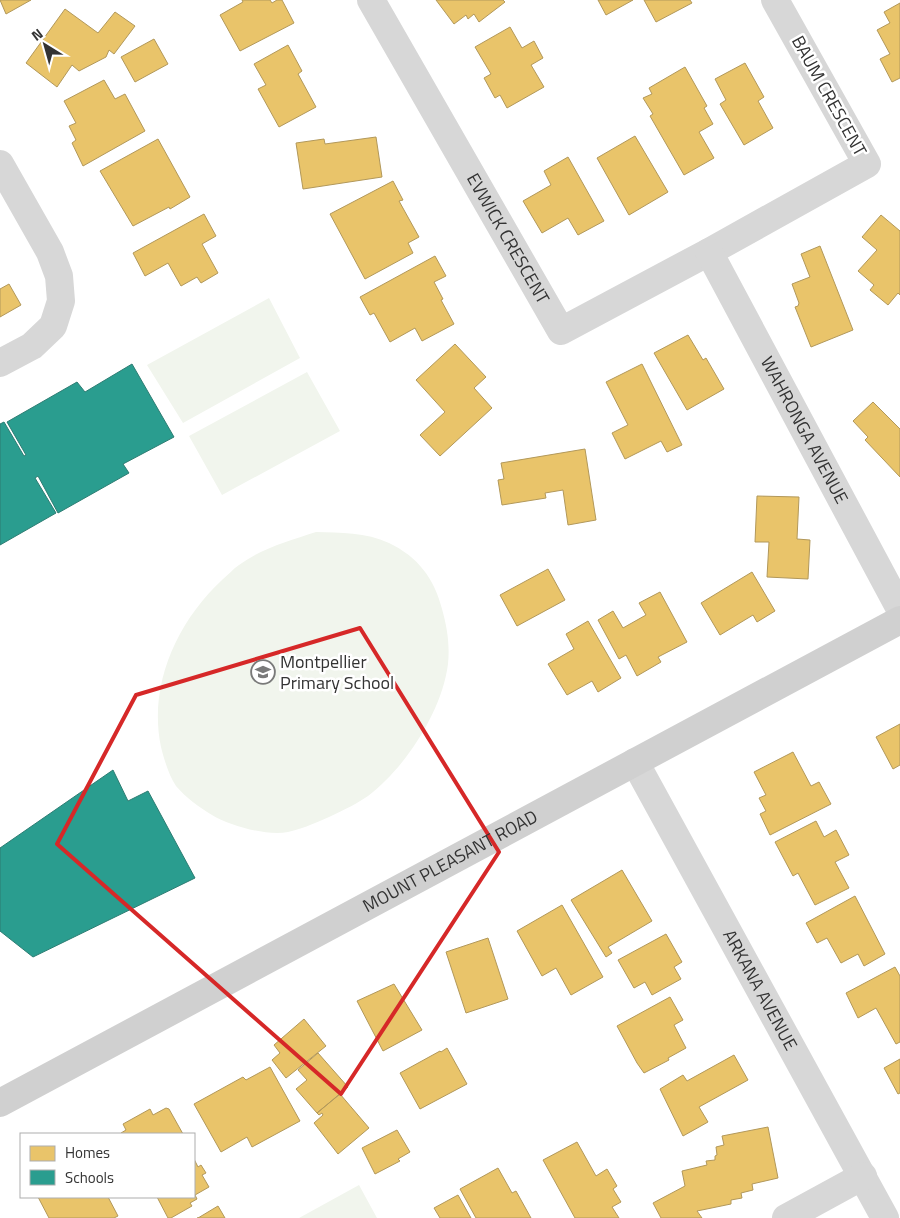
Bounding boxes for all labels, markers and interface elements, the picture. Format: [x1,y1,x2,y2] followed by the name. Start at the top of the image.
[20,20,70,70] north arrow
[27,23,47,46] text: N
[785,31,874,161] street label: BAUM CRESCENT
[460,168,557,309] street label: EVWICK CRESCENT
[754,351,855,508] street label: WAHRONGA AVENUE
[280,648,394,696] place label: Montpellier Primary School
[250,659,276,685] school or university icon: Montpellier Primary School
[358,803,542,919] street label: MOUNT PLEASANT ROAD
[716,924,805,1055] street label: ARKANA AVENUE
[20,1133,195,1198] legend
[65,1141,110,1164] text: Homes
[65,1166,114,1189] text: Schools

